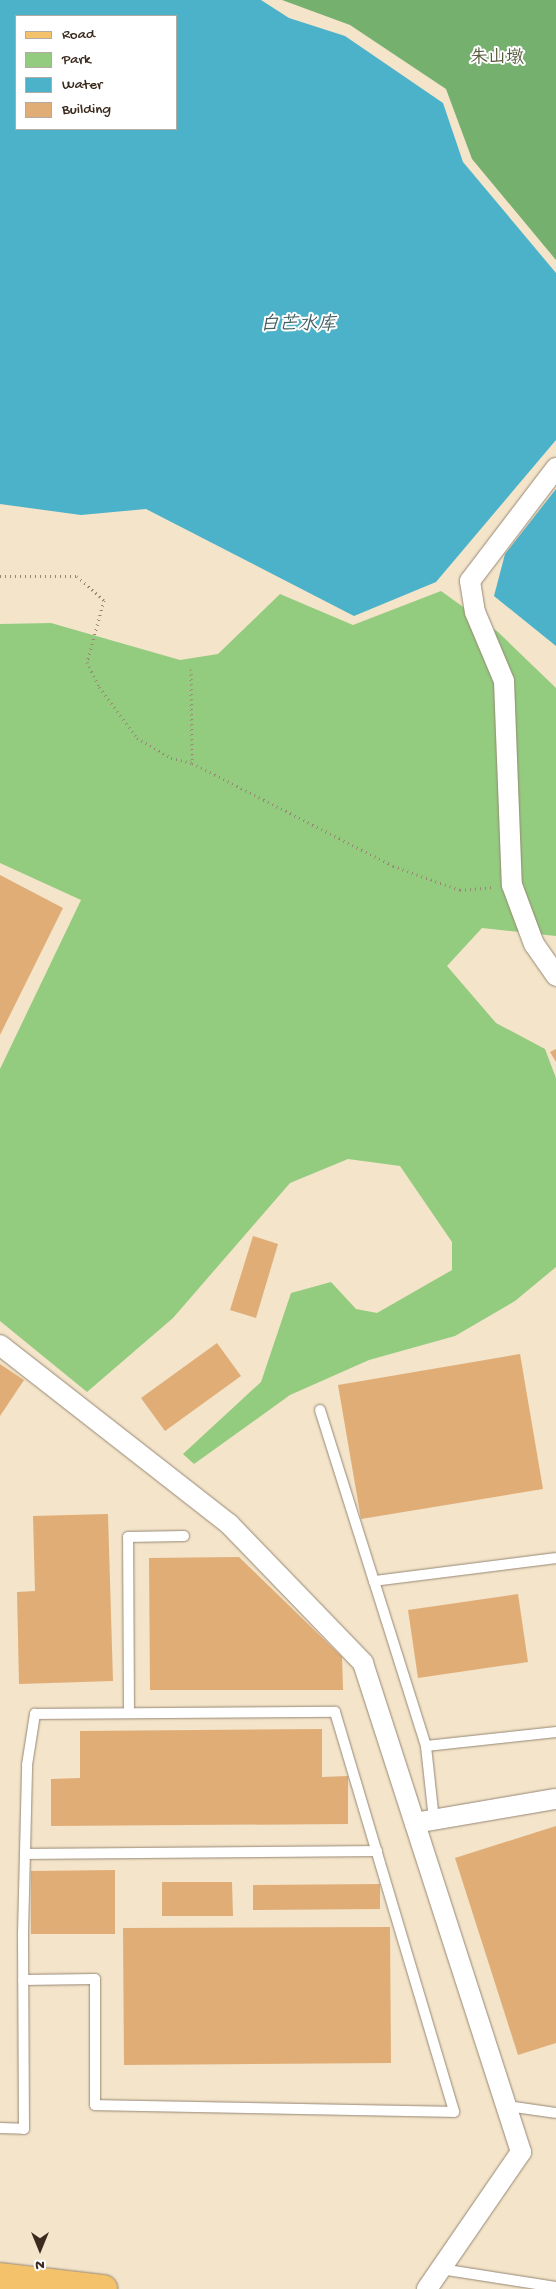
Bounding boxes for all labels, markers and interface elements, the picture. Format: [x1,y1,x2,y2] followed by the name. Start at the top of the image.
[15,15,178,130] legend
[62,26,95,44] text: Road
[470,48,524,70] park label: 朱山墩
[62,51,91,69] text: Park
[62,76,102,94] text: Water
[62,101,111,119] text: Building
[260,315,336,337] water label: 白芒水库
[15,2224,65,2274] north arrow
[35,2256,45,2273] text: N

